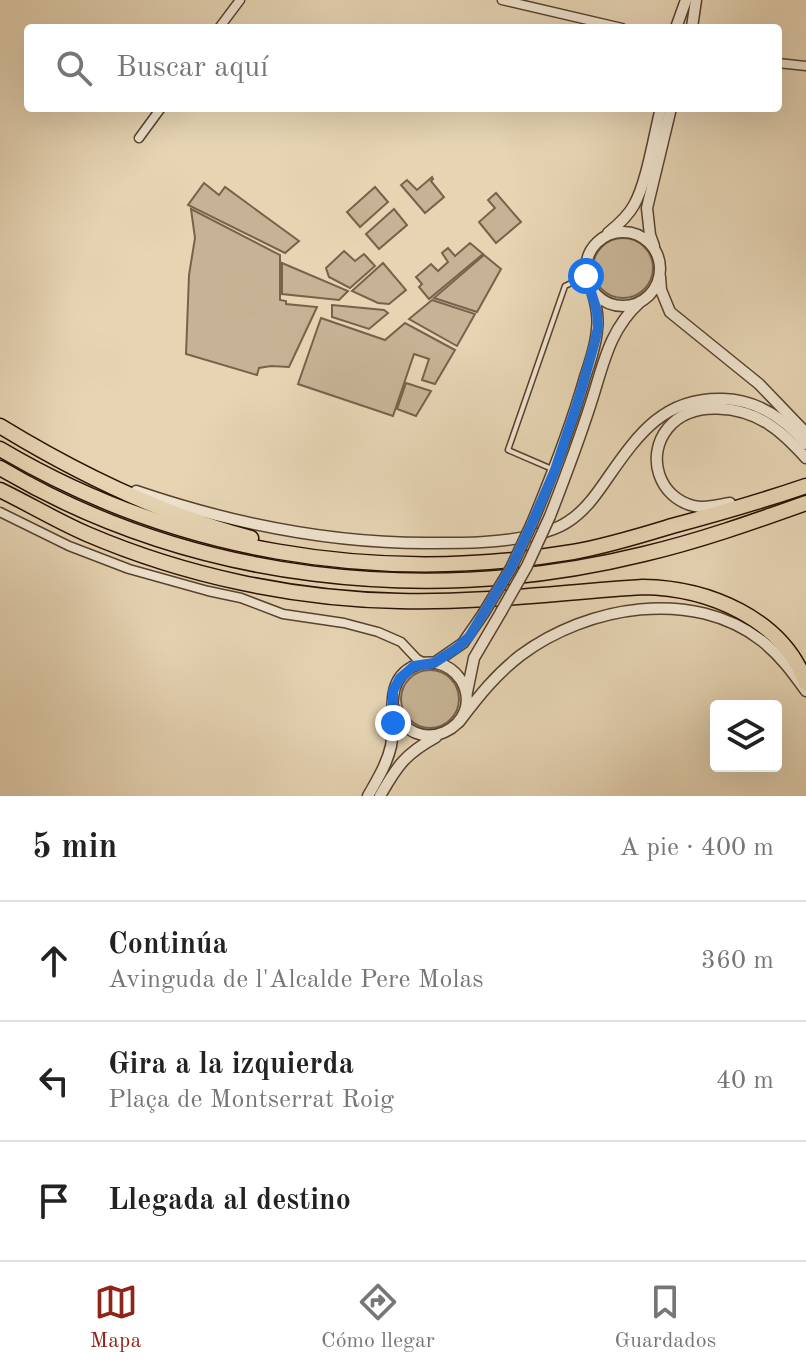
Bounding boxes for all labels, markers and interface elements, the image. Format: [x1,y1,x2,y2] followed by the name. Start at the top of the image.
[24,24,782,112] search box
[52,46,96,90] icon: search
[116,53,268,83] text: Buscar aquí
[568,258,604,294] route start
[710,700,782,772] map controls
[710,700,782,772] button: layers
[375,705,411,741] route end
[32,831,117,865] text: 5 min
[619,835,774,861] text: A pie · 400 m
[108,930,228,960] text: Continúa
[32,939,76,983] icon: ahead
[701,948,774,974] text: 360 m
[108,967,484,993] text: Avinguda de l'Alcalde Pere Molas
[108,1050,354,1080] text: Gira a la izquierda
[32,1059,76,1103] icon: left
[716,1068,774,1094] text: 40 m
[108,1087,394,1113] text: Plaça de Montserrat Roig
[32,1179,76,1223] icon: arrive
[108,1186,351,1216] text: Llegada al destino
[90,1280,141,1355] tab: Mapa
[321,1280,435,1355] tab: Cómo llegar
[614,1280,716,1355] tab: Guardados

